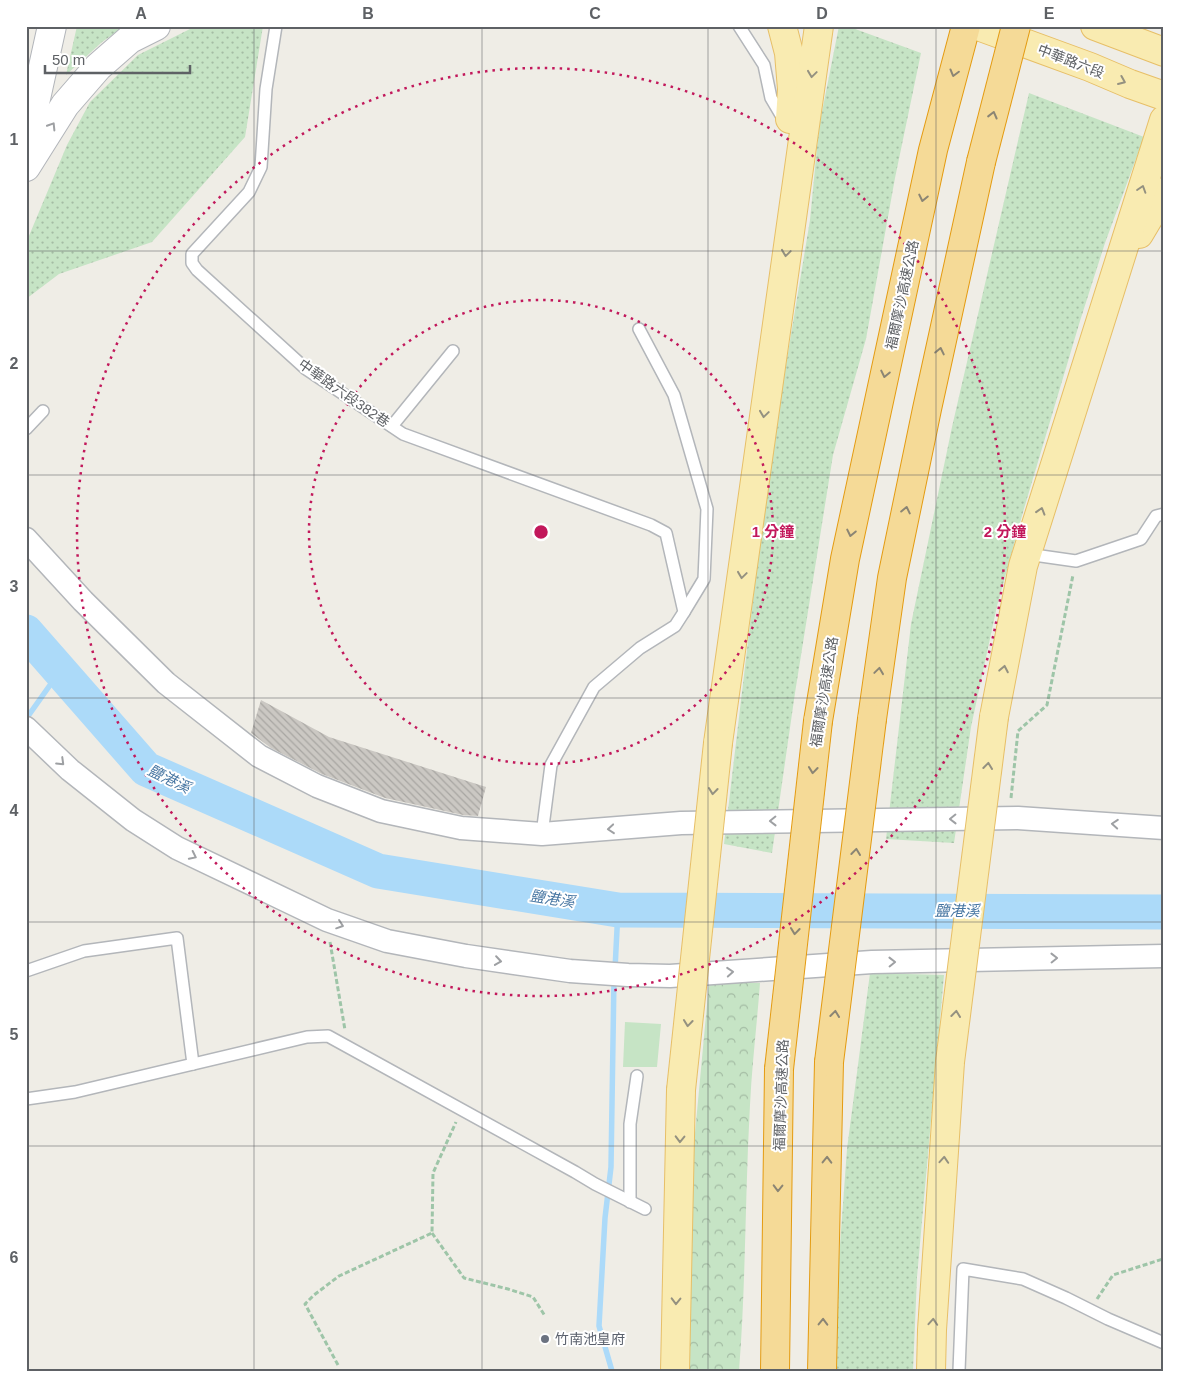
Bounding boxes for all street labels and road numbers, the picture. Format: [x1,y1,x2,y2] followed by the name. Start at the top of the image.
[1035,41,1107,81] street label: 中華路六段
[883,239,921,351] street label: 福爾摩沙高速公路
[295,356,393,430] street label: 中華路六段382巷
[807,635,841,749] street label: 福爾摩沙高速公路
[771,1039,791,1151] street label: 福爾摩沙高速公路

